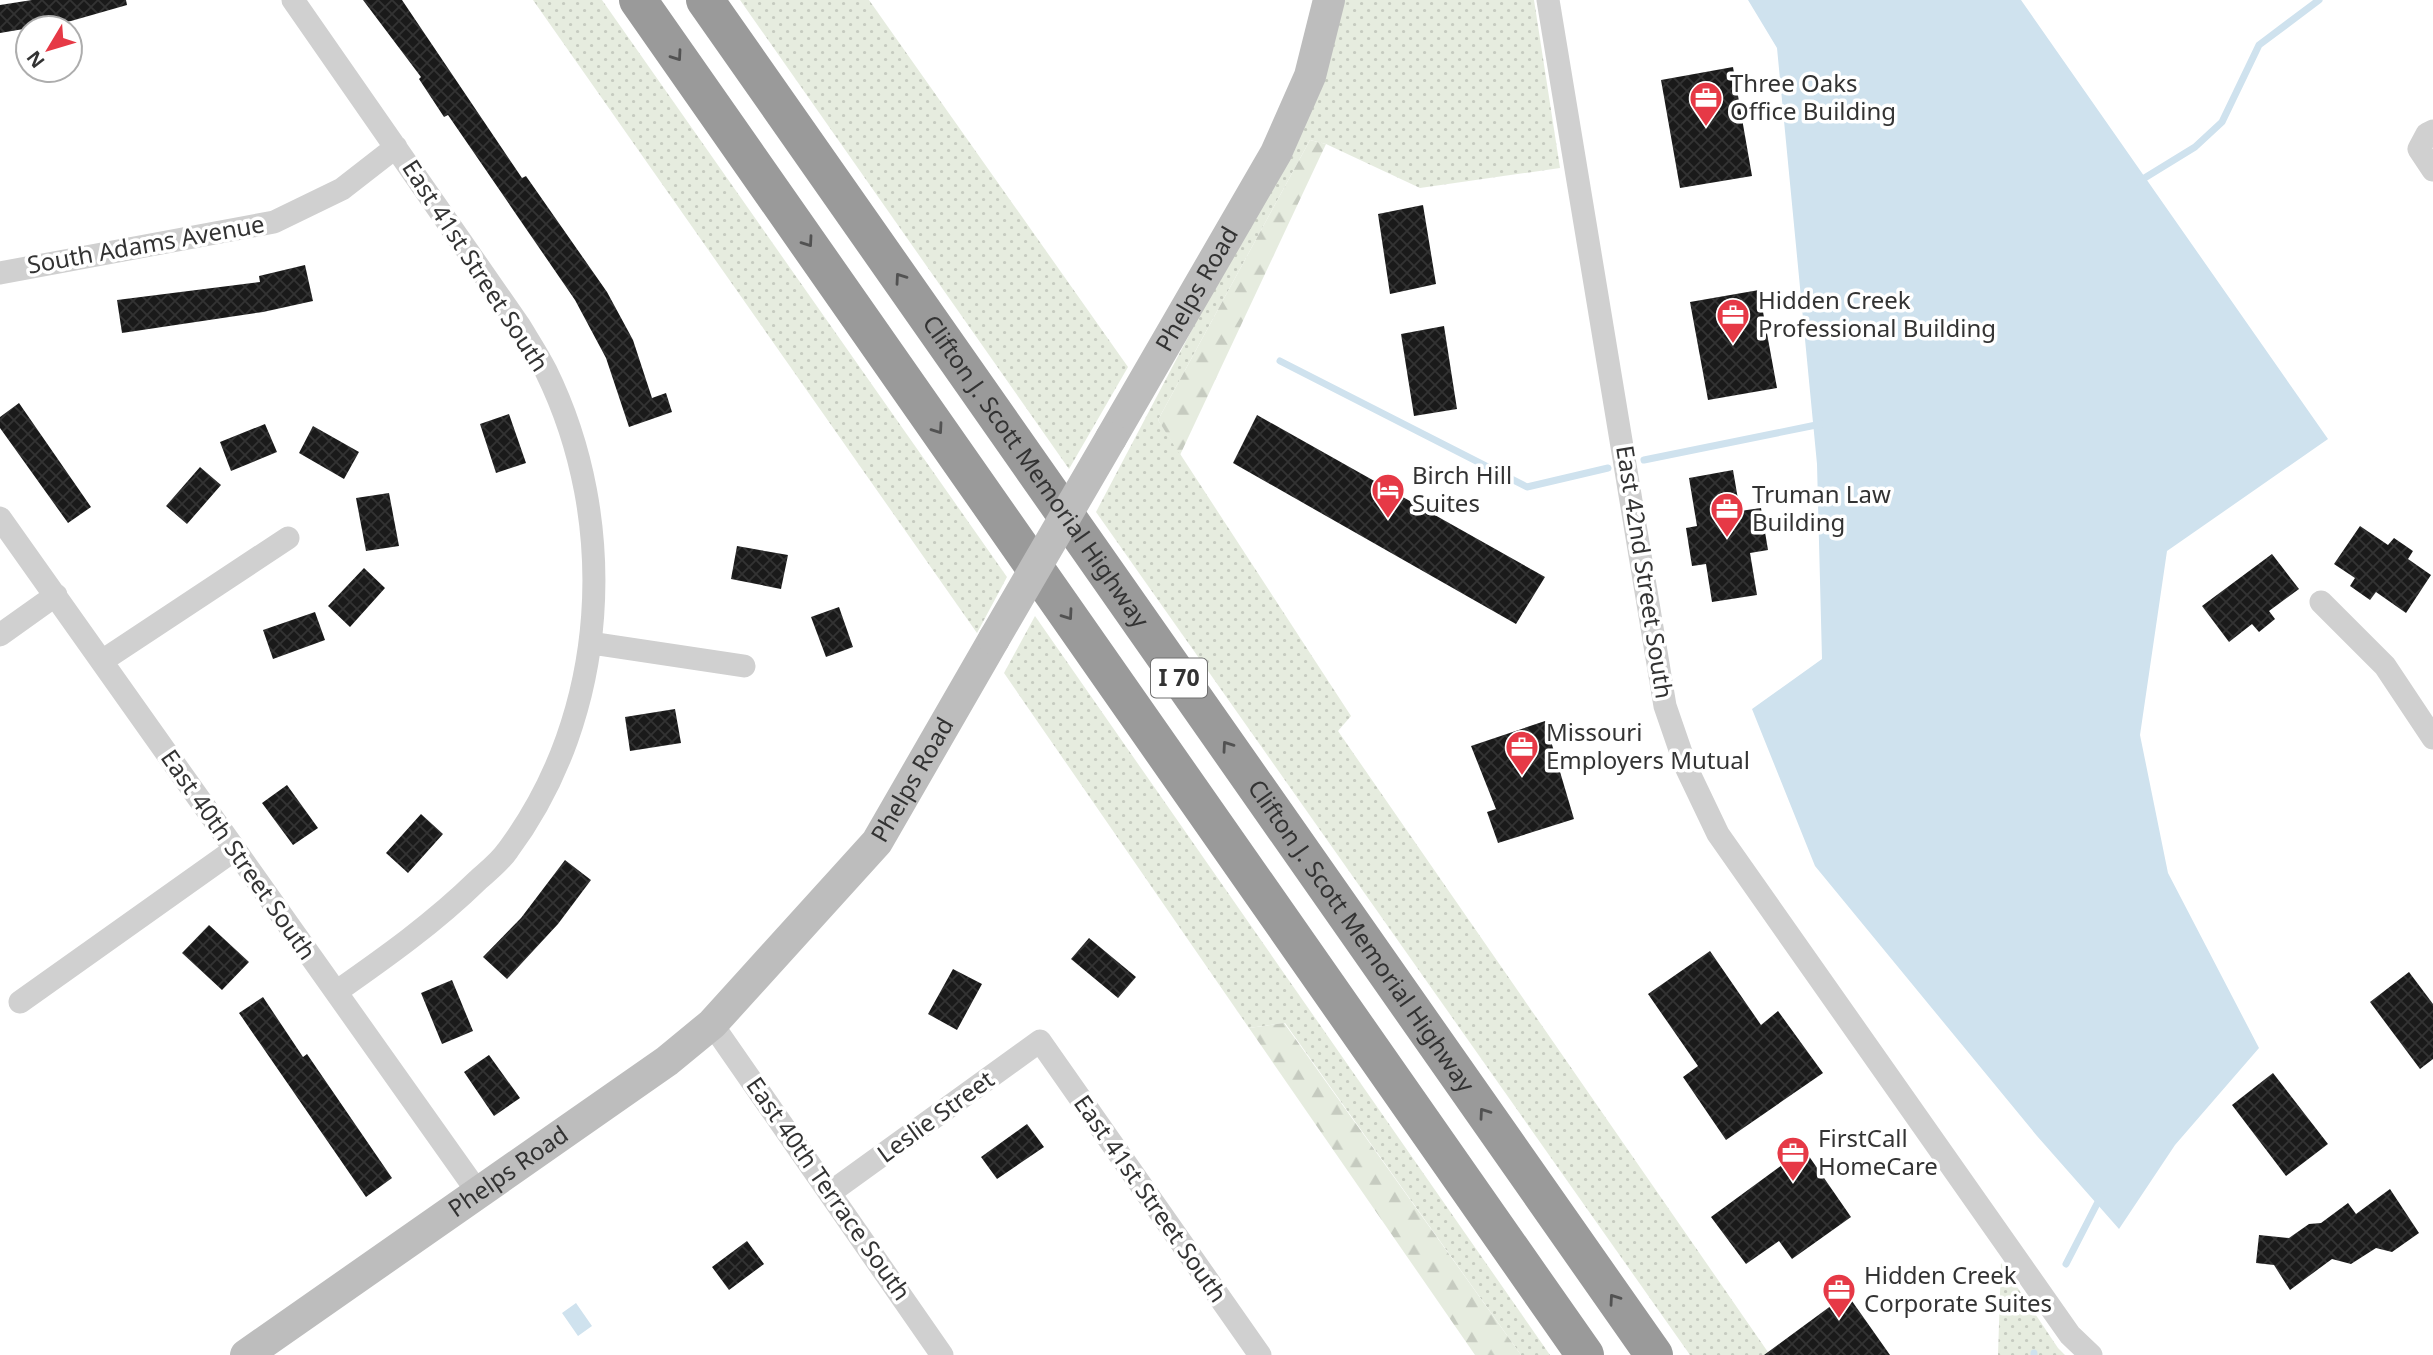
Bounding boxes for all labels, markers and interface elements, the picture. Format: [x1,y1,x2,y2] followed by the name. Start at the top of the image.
[14,14,84,84] north arrow
[21,45,51,74] text: N
[669,48,681,61] one-way arrow
[1730,66,1896,127] place label: Three Oaks Office Building
[1687,79,1725,128] office icon: Three Oaks Office Building
[395,153,557,377] street label: East 41st Street South
[25,206,267,281] street label: South Adams Avenue
[1147,220,1245,357] street label: Phelps Road
[800,234,812,247] one-way arrow
[896,273,908,286] one-way arrow
[1758,283,1996,344] place label: Hidden Creek Professional Building
[1714,296,1752,345] office icon: Hidden Creek Professional Building
[916,308,1158,635] street label: Clifton J. Scott Memorial Highway
[930,421,942,434] one-way arrow
[1609,443,1682,701] street label: East 42nd Street South
[1412,458,1512,519] place label: Birch Hill Suites
[1369,471,1407,520] hotel icon: Birch Hill Suites
[1752,477,1891,538] place label: Truman Law Building
[1708,490,1746,539] office icon: Truman Law Building
[1060,607,1072,620] one-way arrow
[1151,658,1207,698] road number: I 70
[862,711,961,848] street label: Phelps Road
[1546,715,1750,776] place label: Missouri Employers Mutual
[1503,728,1541,777] office icon: Missouri Employers Mutual
[1223,741,1235,754] one-way arrow
[154,742,324,966] street label: East 40th Street South
[1241,772,1483,1099] street label: Clifton J. Scott Memorial Highway
[870,1062,1000,1169] street label: Leslie Street
[740,1070,919,1306] street label: East 40th Terrace South
[1067,1088,1235,1309] street label: East 41st Street South
[1480,1108,1492,1121] one-way arrow
[441,1117,574,1224] street label: Phelps Road
[1818,1121,1938,1182] place label: FirstCall HomeCare
[1774,1134,1812,1183] office icon: FirstCall HomeCare
[1864,1258,2052,1319] place label: Hidden Creek Corporate Suites
[1820,1271,1858,1320] office icon: Hidden Creek Corporate Suites
[1610,1294,1623,1307] one-way arrow

